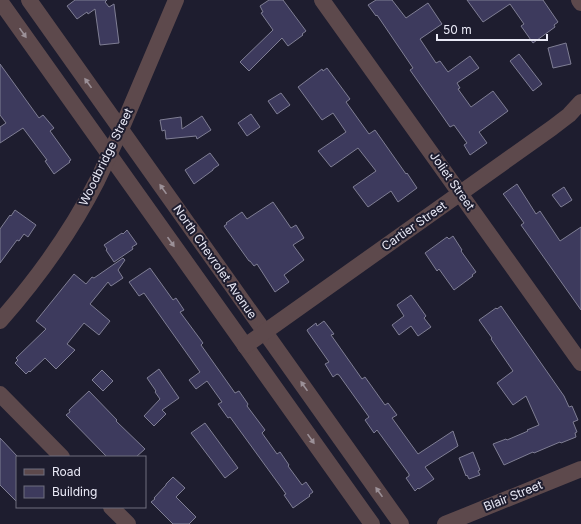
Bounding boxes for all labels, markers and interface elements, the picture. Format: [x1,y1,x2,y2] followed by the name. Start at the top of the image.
[437,16,547,42] scale bar
[443,22,472,37] text: 50 m
[19,28,27,38] one-way arrow
[84,78,92,88] one-way arrow
[75,105,136,208] street label: Woodbridge Street
[427,149,478,213] street label: Joliet Street
[159,184,167,194] one-way arrow
[378,198,449,253] street label: Cartier Street
[170,202,260,322] street label: North Chevrolet Avenue
[167,236,175,247] one-way arrow
[300,381,308,391] one-way arrow
[307,434,315,444] one-way arrow
[16,456,146,508] legend
[52,464,81,479] text: Road
[481,477,545,514] street label: Blair Street
[52,484,97,499] text: Building
[375,487,383,498] one-way arrow

